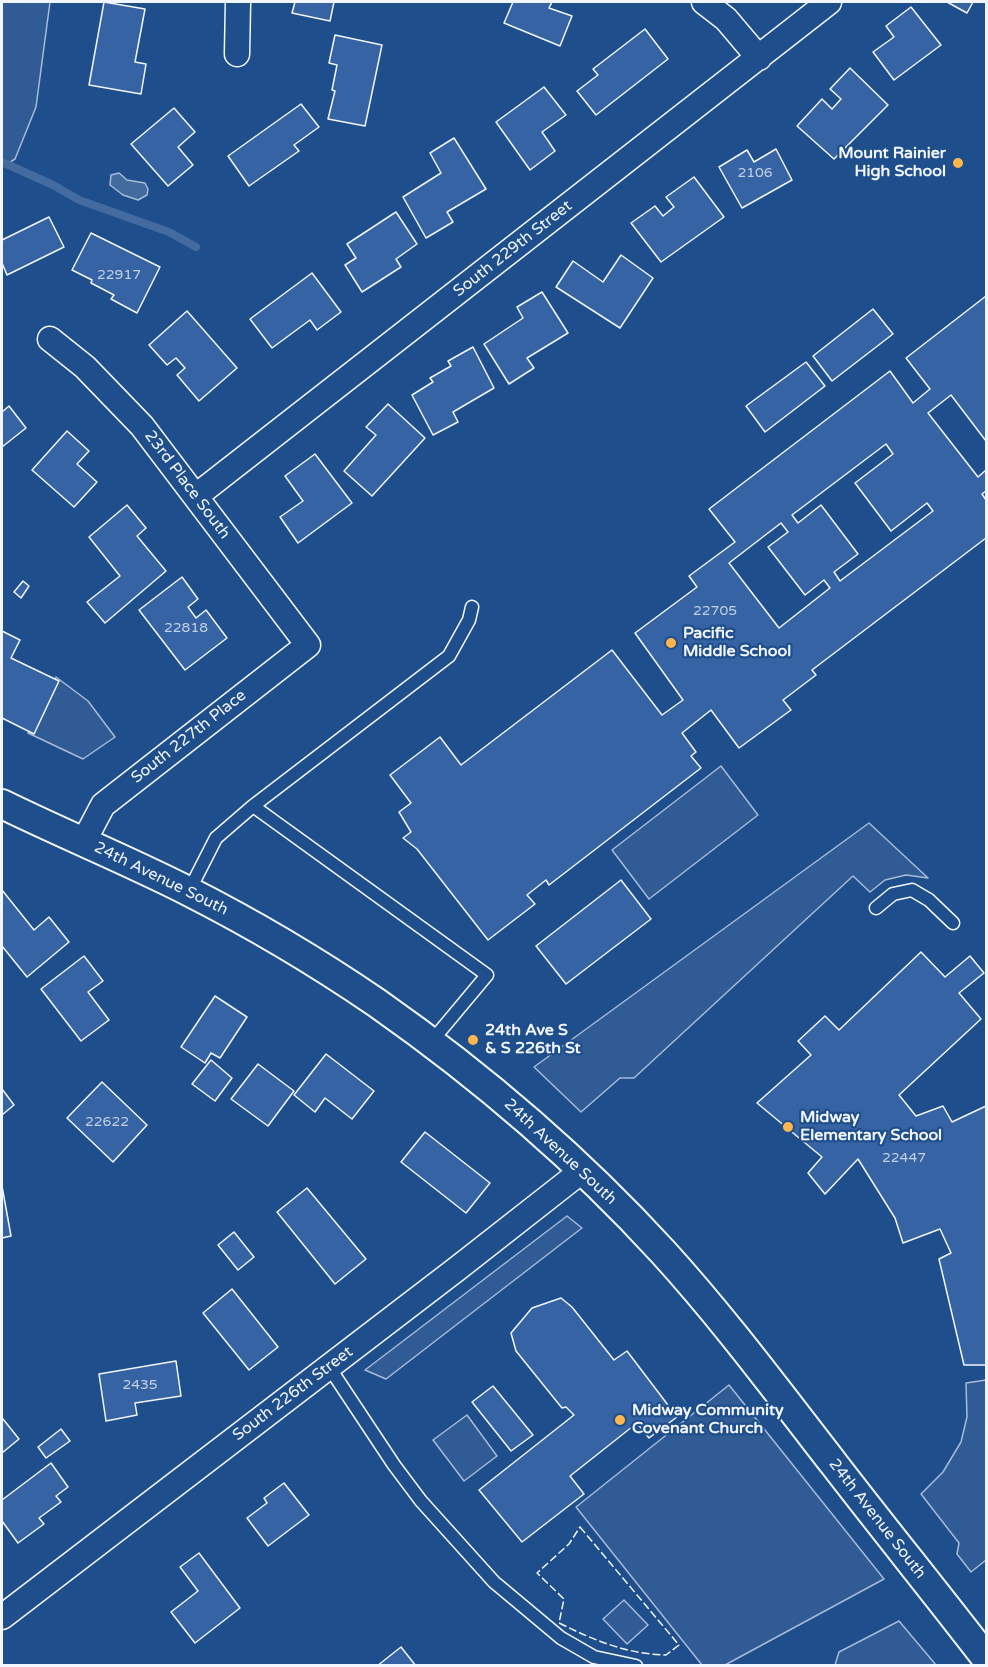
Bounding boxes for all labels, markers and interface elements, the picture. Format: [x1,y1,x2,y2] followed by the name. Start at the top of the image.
[838,144,946,182] place label: Mount Rainier High School
[951,156,965,170] marker: Mount Rainier High School
[737,165,773,181] house number: 2106
[450,197,576,301] street label: South 229th Street
[97,267,141,283] house number: 22917
[140,427,234,543] street label: 23rd Place South
[693,603,737,619] house number: 22705
[164,620,208,636] house number: 22818
[683,624,791,662] place label: Pacific Middle School
[664,636,678,650] marker: Pacific Middle School
[128,686,250,788] street label: South 227th Place
[91,838,231,920] street label: 24th Avenue South
[485,1021,581,1059] place label: 24th Ave S & S 226th St
[466,1033,480,1047] marker: 24th Ave S & S 226th St
[500,1095,620,1209] street label: 24th Avenue South
[800,1108,942,1146] place label: Midway Elementary School
[85,1114,129,1130] house number: 22622
[781,1120,795,1134] marker: Midway Elementary School
[882,1150,926,1166] house number: 22447
[229,1343,357,1445] street label: South 226th Street
[122,1377,158,1393] house number: 2435
[632,1401,784,1439] place label: Midway Community Covenant Church
[613,1413,627,1427] marker: Midway Community Covenant Church
[824,1455,930,1583] street label: 24th Avenue South

